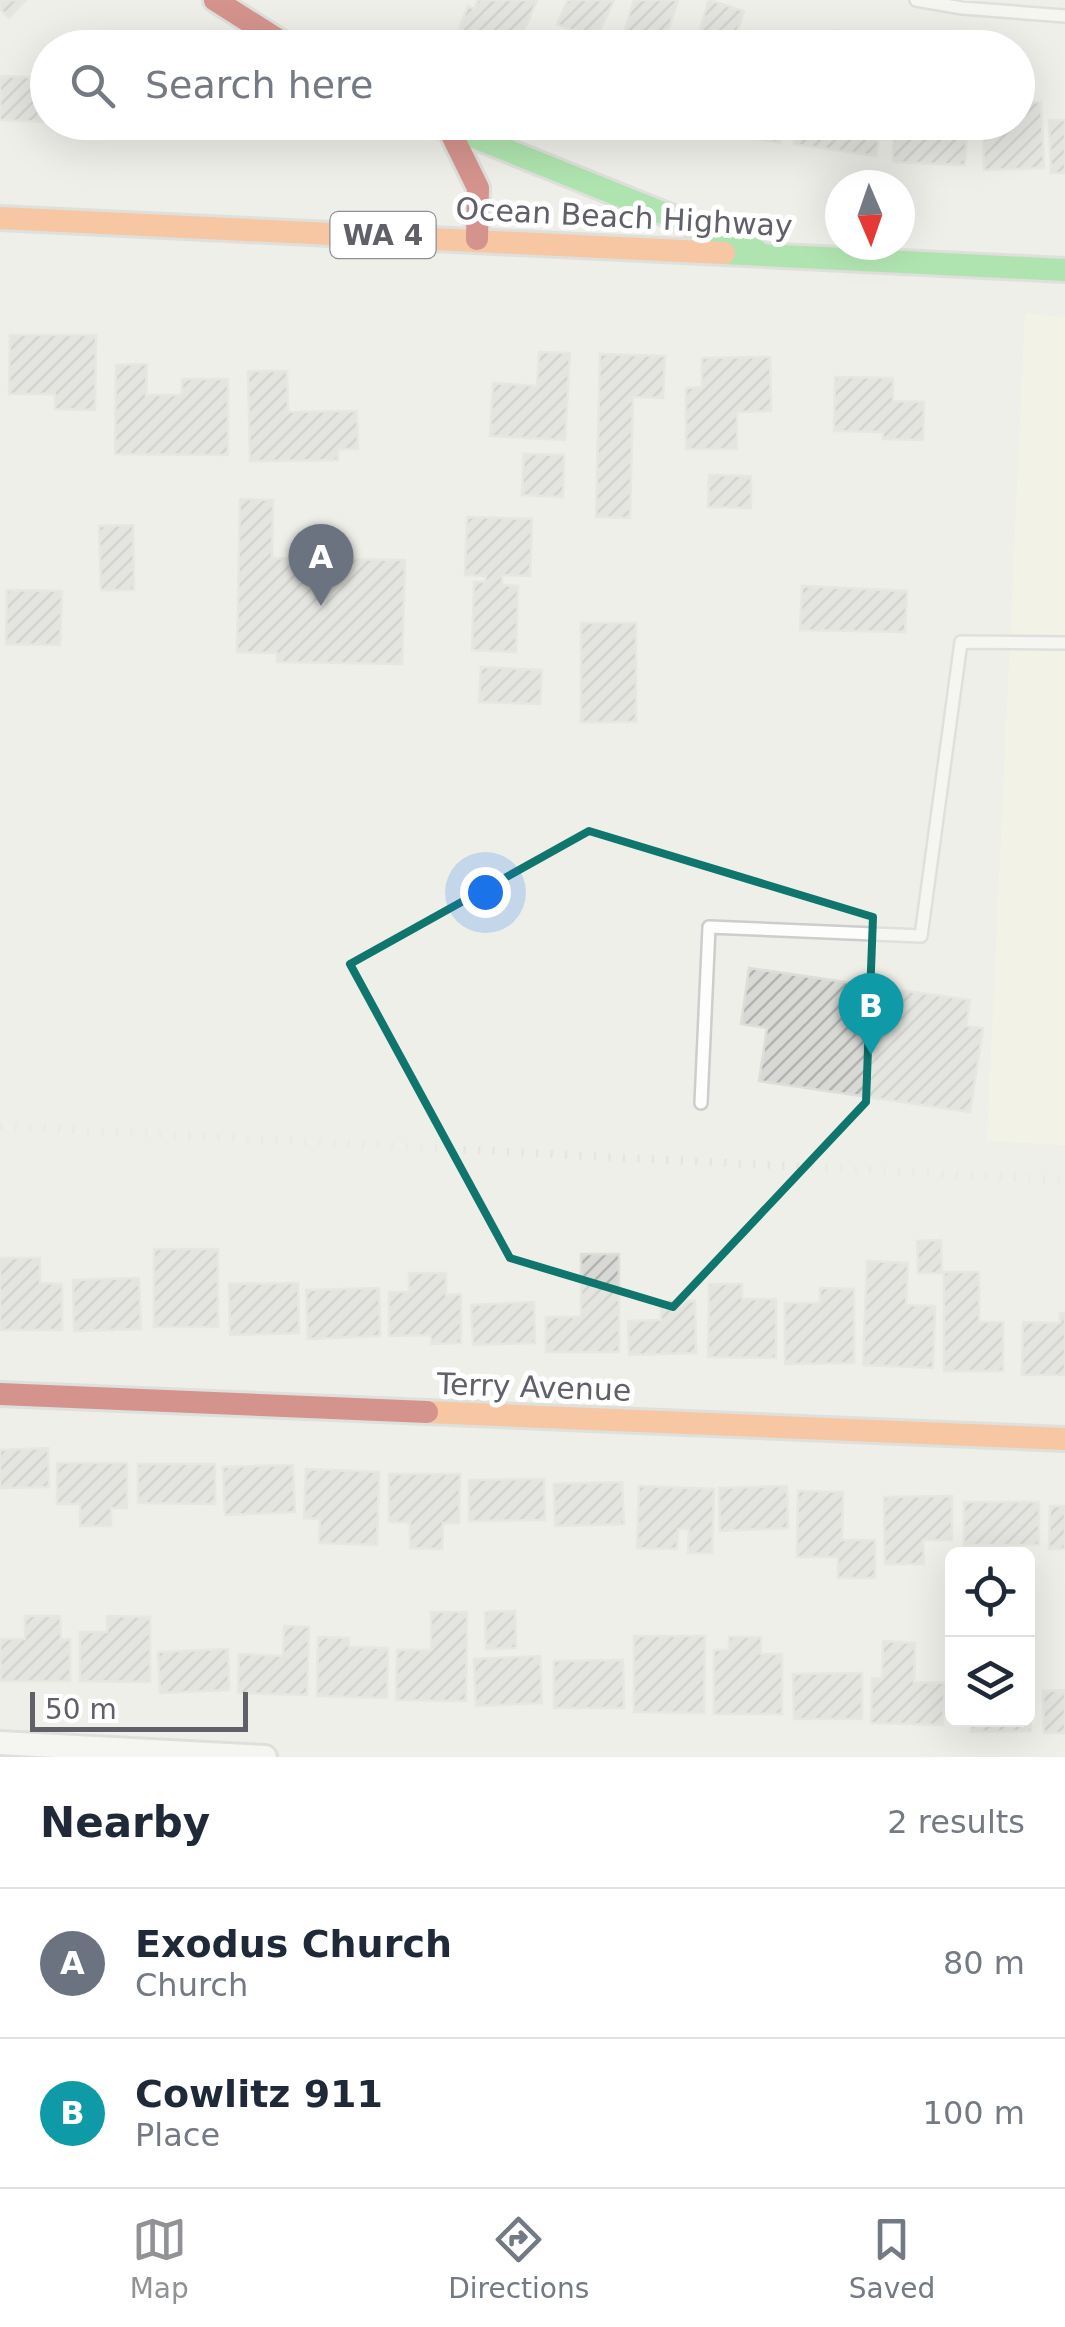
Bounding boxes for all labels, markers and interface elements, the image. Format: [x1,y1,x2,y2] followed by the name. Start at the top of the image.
[30,30,1035,140] search box
[65,58,120,113] icon: search
[145,63,373,107] text: Search here
[825,170,915,260] north arrow
[455,191,793,243] street label: Ocean Beach Highway
[330,212,436,258] road number: WA 4
[288,524,354,606] pin: A
[460,867,511,918] your location
[838,972,904,1055] pin: B
[435,1366,632,1408] street label: Terry Avenue
[945,1547,1035,1727] map controls
[945,1547,1035,1637] button: locate
[945,1637,1035,1727] button: layers
[30,1687,248,1732] scale bar
[45,1693,117,1726] text: 50 m
[40,1798,210,1847] text: Nearby
[887,1803,1025,1841] text: 2 results
[135,1922,452,1966] text: Exodus Church
[60,1944,85,1982] text: A
[943,1944,1025,1982] text: 80 m
[135,1966,248,2004] text: Church
[135,2072,383,2116] text: Cowlitz 911
[60,2094,85,2132] text: B
[923,2094,1025,2132] text: 100 m
[135,2116,220,2154] text: Place
[130,2212,189,2305] tab: Map
[448,2212,589,2305] tab: Directions
[849,2212,935,2305] tab: Saved

